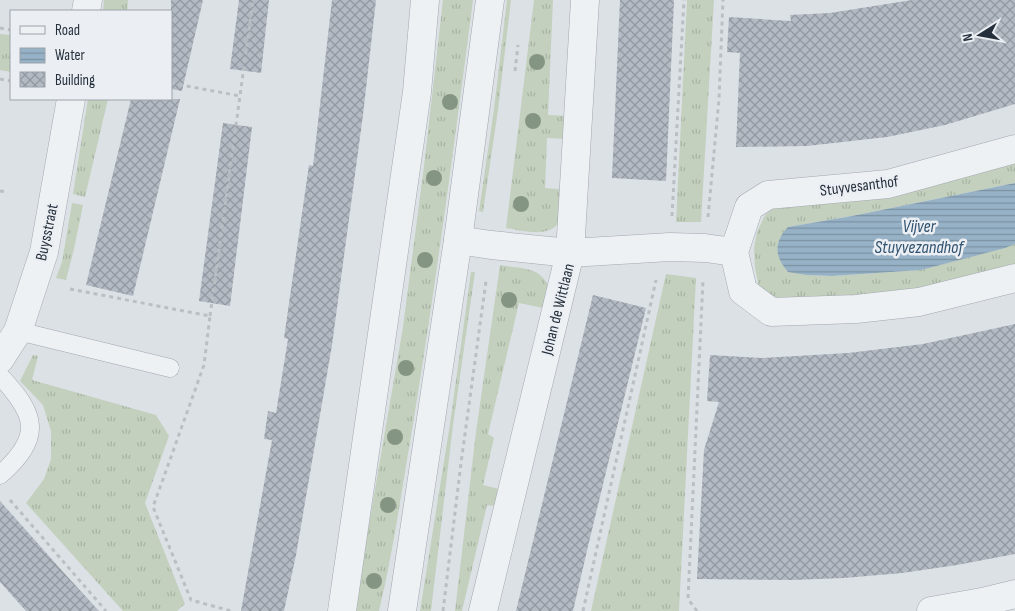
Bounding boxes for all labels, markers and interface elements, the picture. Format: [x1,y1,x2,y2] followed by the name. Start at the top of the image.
[10,10,172,100] legend
[955,10,1005,60] north arrow
[55,21,80,40] text: Road
[959,32,977,43] text: N
[55,46,86,65] text: Water
[55,71,95,90] text: Building
[819,172,900,201] street label: Stuyvesanthof
[32,202,63,263] street label: Buysstraat
[875,216,965,258] water label: Vijver Stuyvezandhof
[538,262,579,358] street label: Johan de Wittlaan

